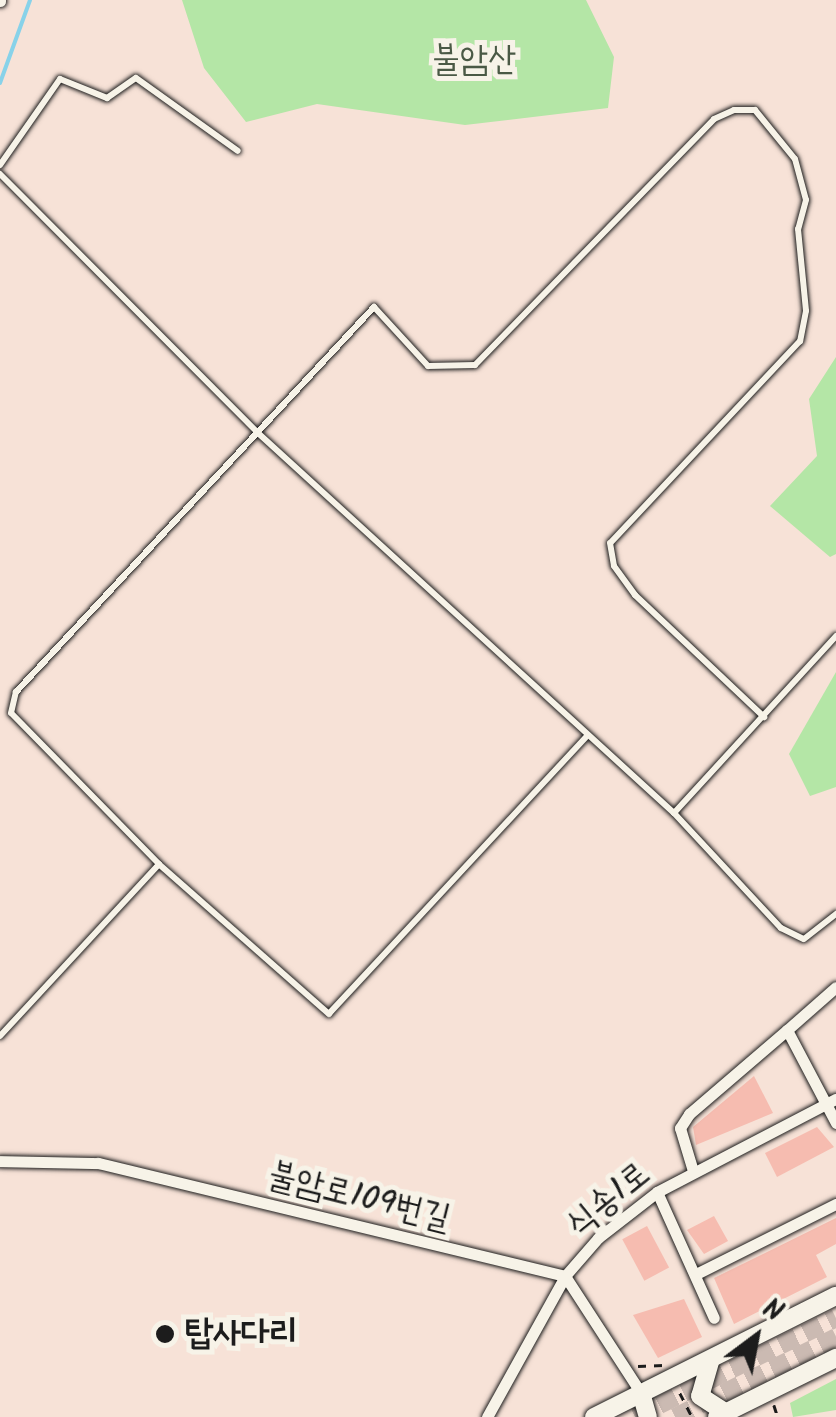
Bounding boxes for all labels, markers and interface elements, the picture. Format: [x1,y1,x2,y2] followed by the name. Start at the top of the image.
[432,40,516,82] park label: 불암산
[559,1154,659,1246] street label: 식송1로
[263,1155,455,1241] street label: 불암로109번길
[706,1287,806,1387] north arrow
[753,1287,792,1335] text: N
[185,1313,298,1355] place label: 탑사다리
[154,1323,176,1345] marker: 탑사다리

